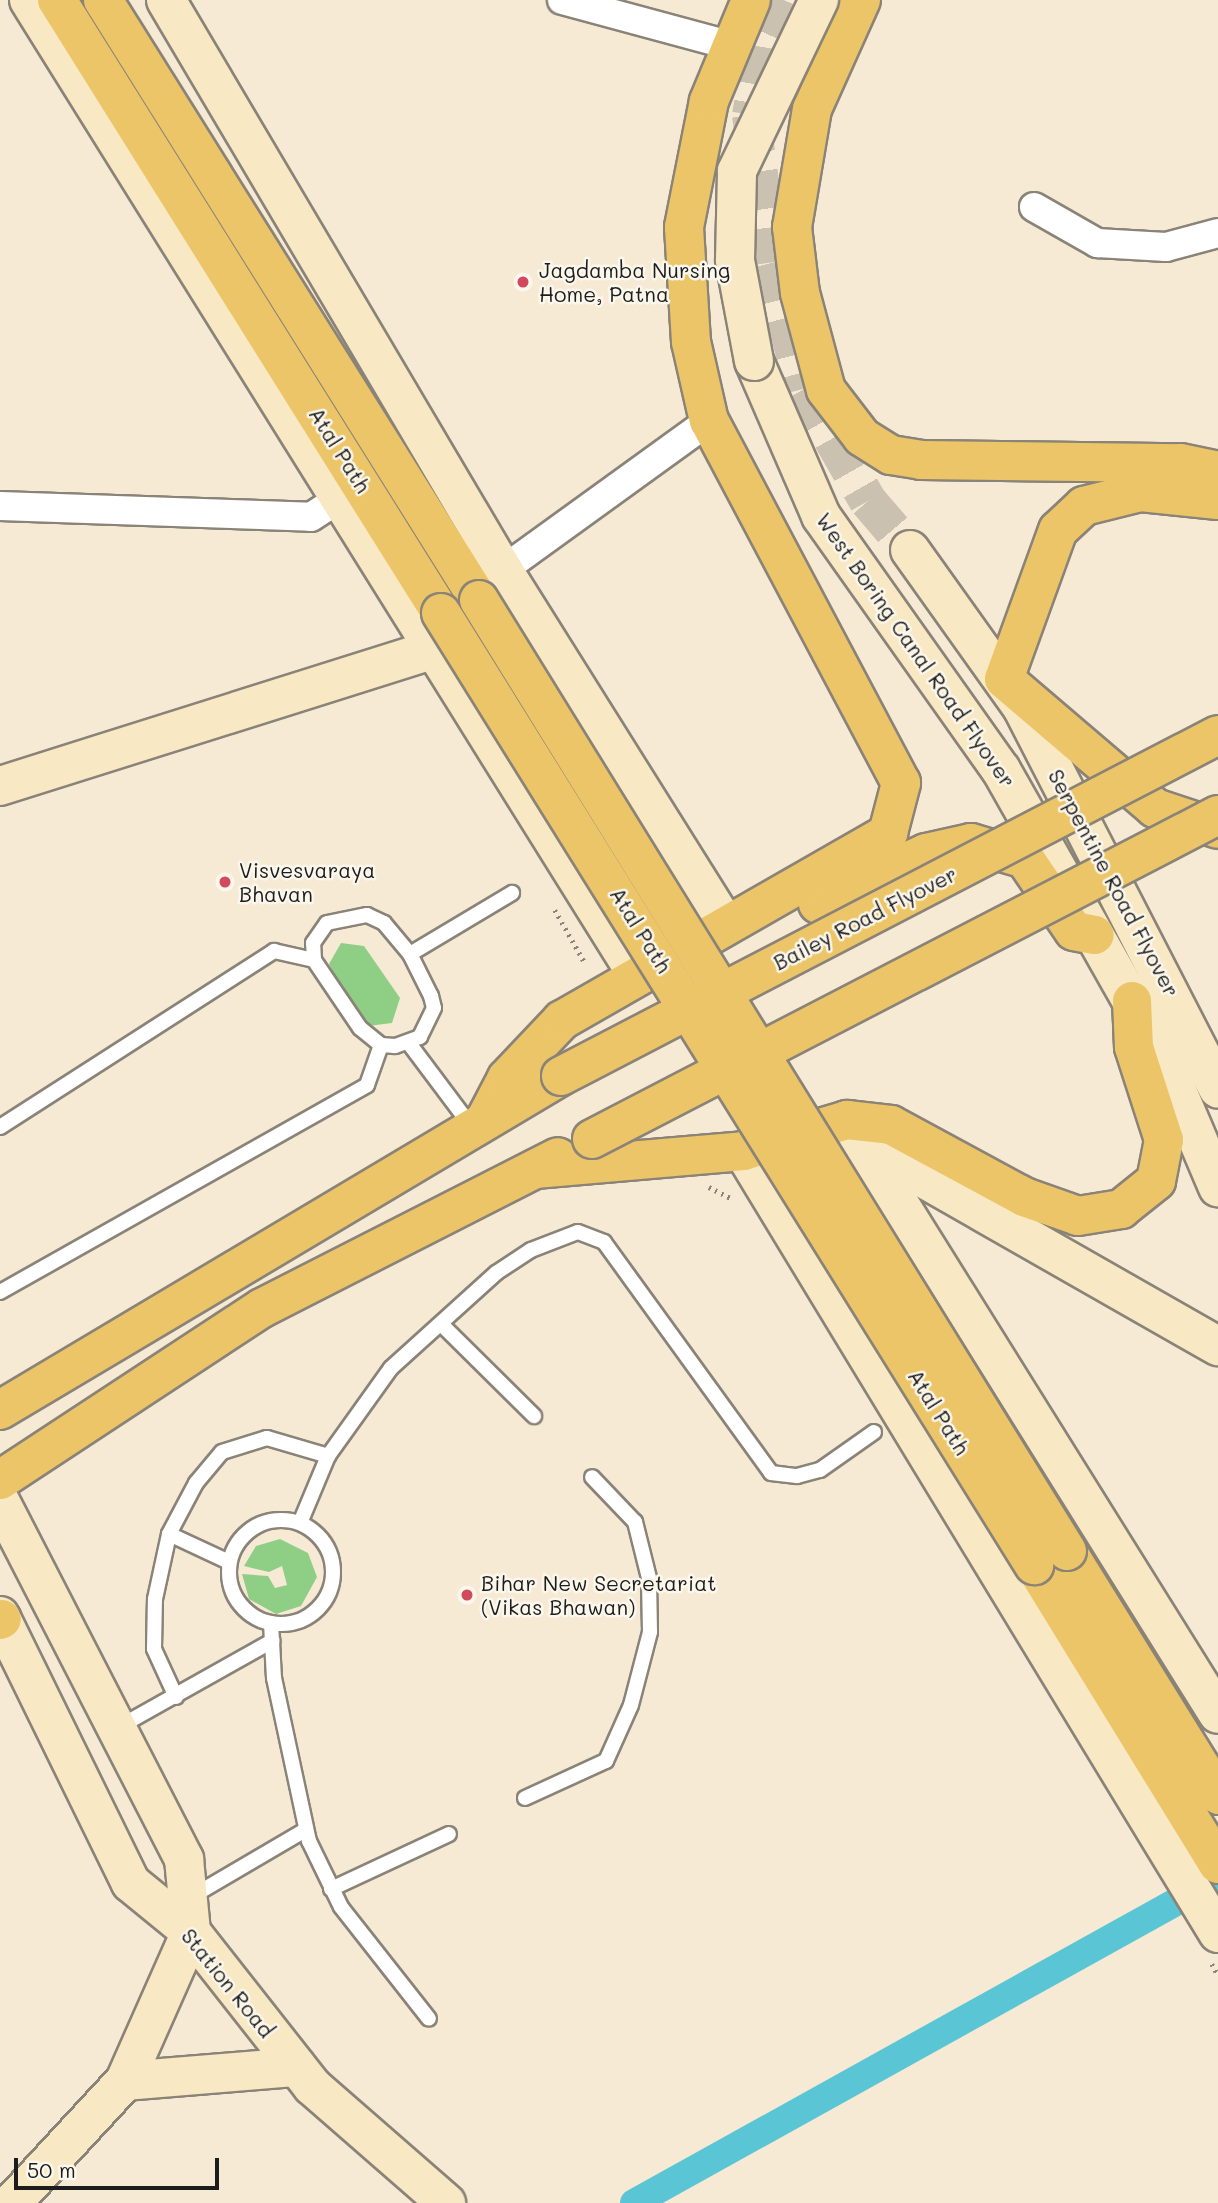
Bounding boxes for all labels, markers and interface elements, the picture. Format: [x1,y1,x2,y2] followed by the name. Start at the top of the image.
[539,257,730,307] place label: Jagdamba Nursing Home, Patna
[513,272,533,292] marker: Jagdamba Nursing Home, Patna
[304,403,376,497] street label: Atal Path
[811,508,1021,792] street label: West Boring Canal Road Flyover
[1043,765,1185,1001] street label: Serpentine Road Flyover
[239,857,375,907] place label: Visvesvaraya Bhavan
[769,861,961,975] street label: Bailey Road Flyover
[217,874,233,890] marker: Visvesvaraya Bhavan
[605,883,677,977] street label: Atal Path
[903,1365,975,1459] street label: Atal Path
[481,1570,716,1620] place label: Bihar New Secretariat (Vikas Bhawan)
[459,1587,475,1603] marker: Bihar New Secretariat (Vikas Bhawan)
[176,1923,280,2043] street label: Station Road
[18,2144,222,2188] scale bar
[27,2156,76,2183] text: 50 m

